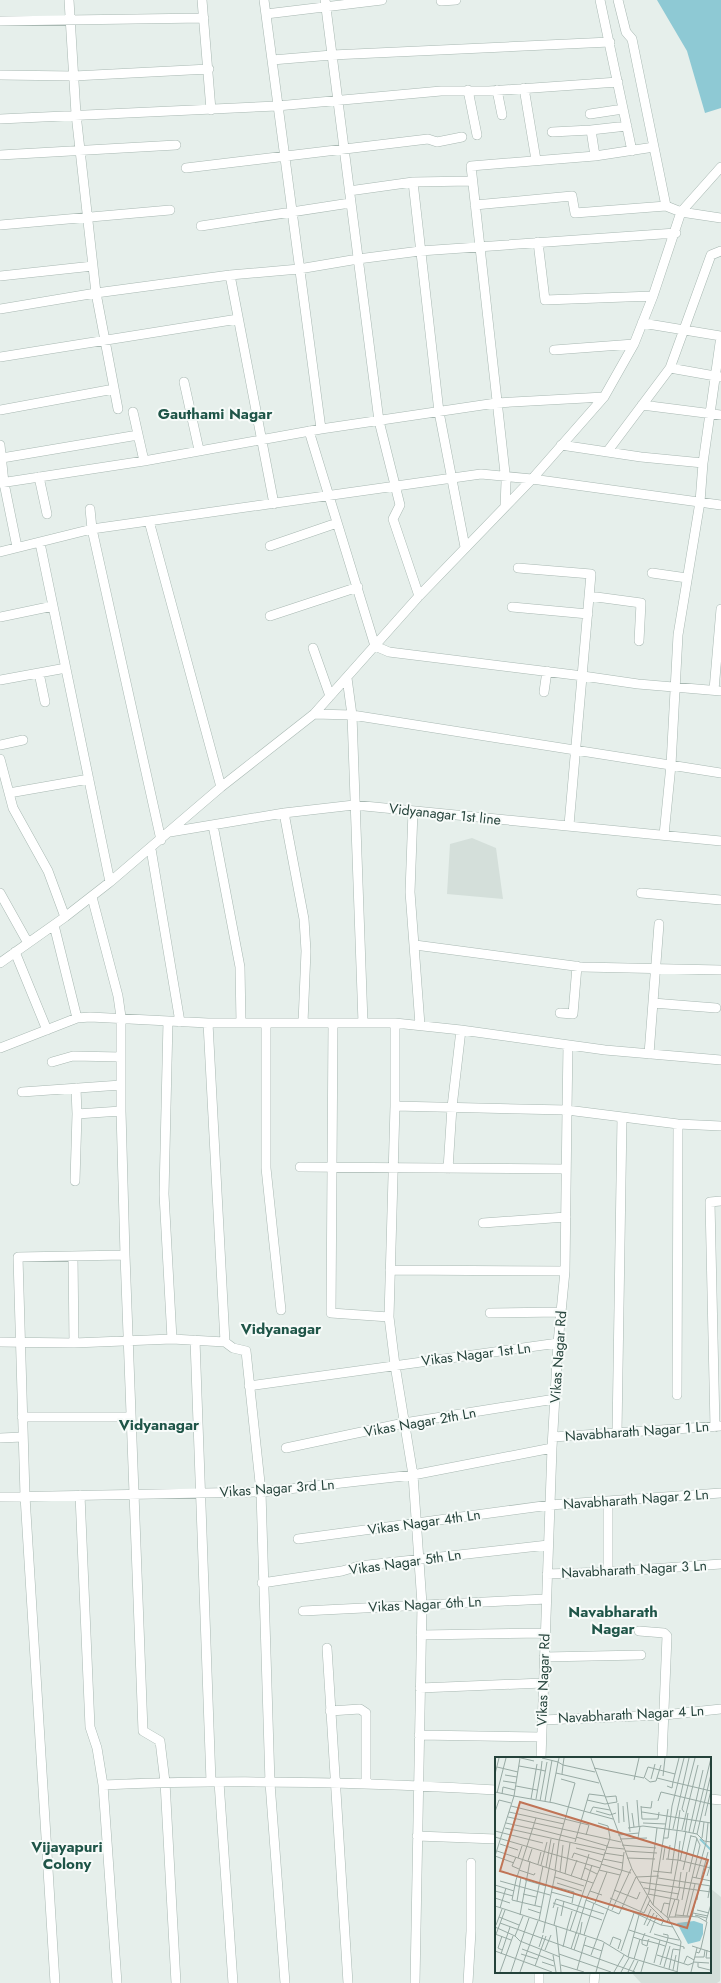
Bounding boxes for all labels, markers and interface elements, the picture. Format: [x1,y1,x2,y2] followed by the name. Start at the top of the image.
[158,403,273,425] district label: Gauthami Nagar
[388,798,502,830] street label: Vidyanagar 1st line
[545,1310,571,1404] street label: Vikas Nagar Rd
[240,1318,322,1340] district label: Vidyanagar
[420,1337,532,1371] street label: Vikas Nagar 1st Ln
[362,1402,478,1442] street label: Vikas Nagar 2th Ln
[118,1414,200,1436] district label: Vidyanagar
[564,1416,710,1446] street label: Navabharath Nagar 1 Ln
[219,1474,335,1502] street label: Vikas Nagar 3rd Ln
[562,1484,710,1514] street label: Navabharath Nagar 2 Ln
[366,1504,482,1540] street label: Vikas Nagar 4th Ln
[347,1544,463,1580] street label: Vikas Nagar 5th Ln
[561,1555,707,1583] street label: Navabharath Nagar 3 Ln
[368,1591,482,1617] street label: Vikas Nagar 6th Ln
[568,1601,658,1640] district label: Navabharath Nagar
[531,1633,555,1727] street label: Vikas Nagar Rd
[557,1700,705,1728] street label: Navabharath Nagar 4 Ln
[495,1757,711,1973] inset map
[30,1836,103,1875] district label: Vijayapuri Colony

